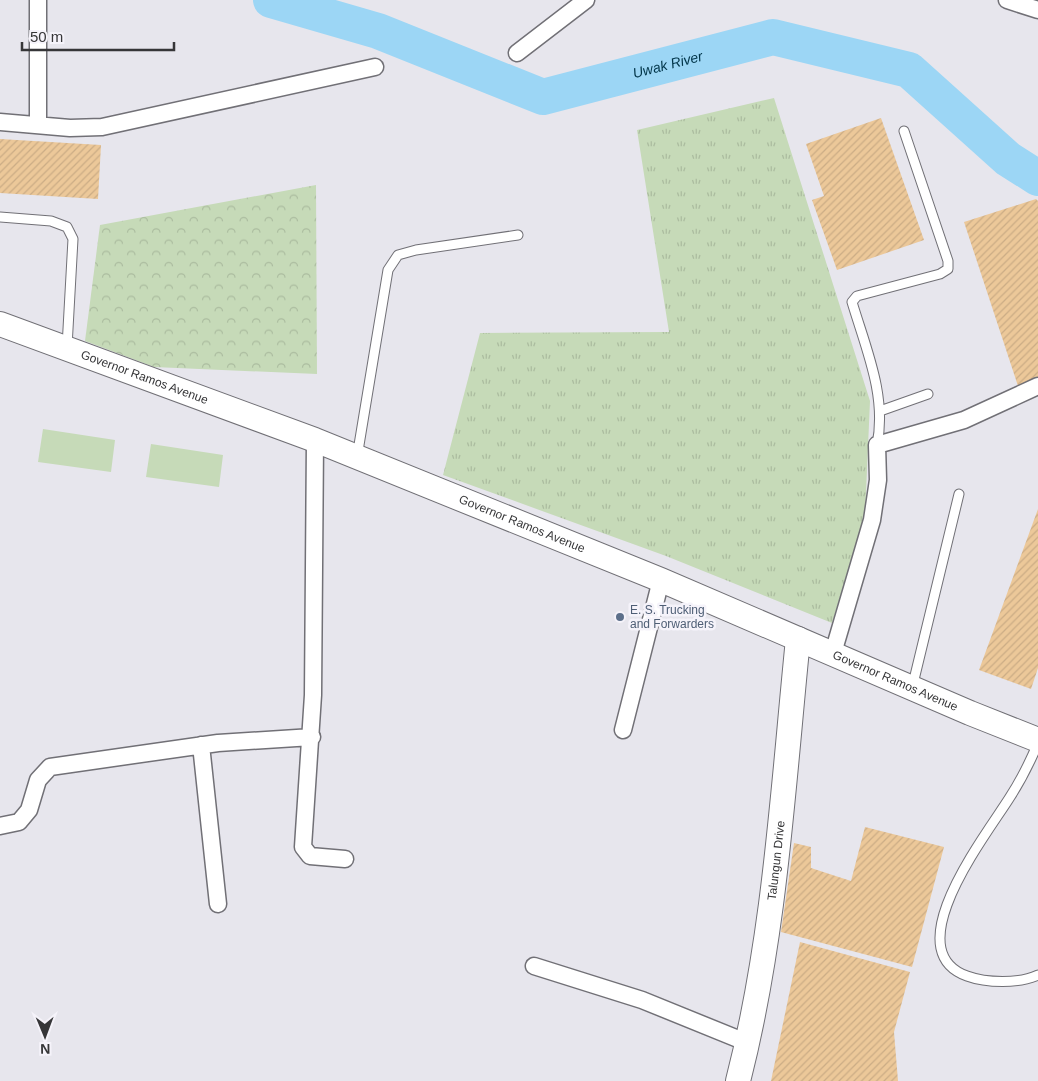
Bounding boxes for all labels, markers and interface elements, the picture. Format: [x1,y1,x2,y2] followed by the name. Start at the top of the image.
[22,20,175,52] scale bar
[30,28,63,45] text: 50 m
[631,47,706,81] water label: Uwak River
[79,347,210,407] street label: Governor Ramos Avenue
[457,492,587,556] street label: Governor Ramos Avenue
[630,603,714,631] place label: E. S. Trucking and Forwarders
[614,611,626,623] marker: E. S. Trucking and Forwarders
[831,648,960,714] street label: Governor Ramos Avenue
[765,820,788,901] street label: Talungun Drive
[20,1011,70,1061] north arrow
[40,1041,50,1057] text: N

